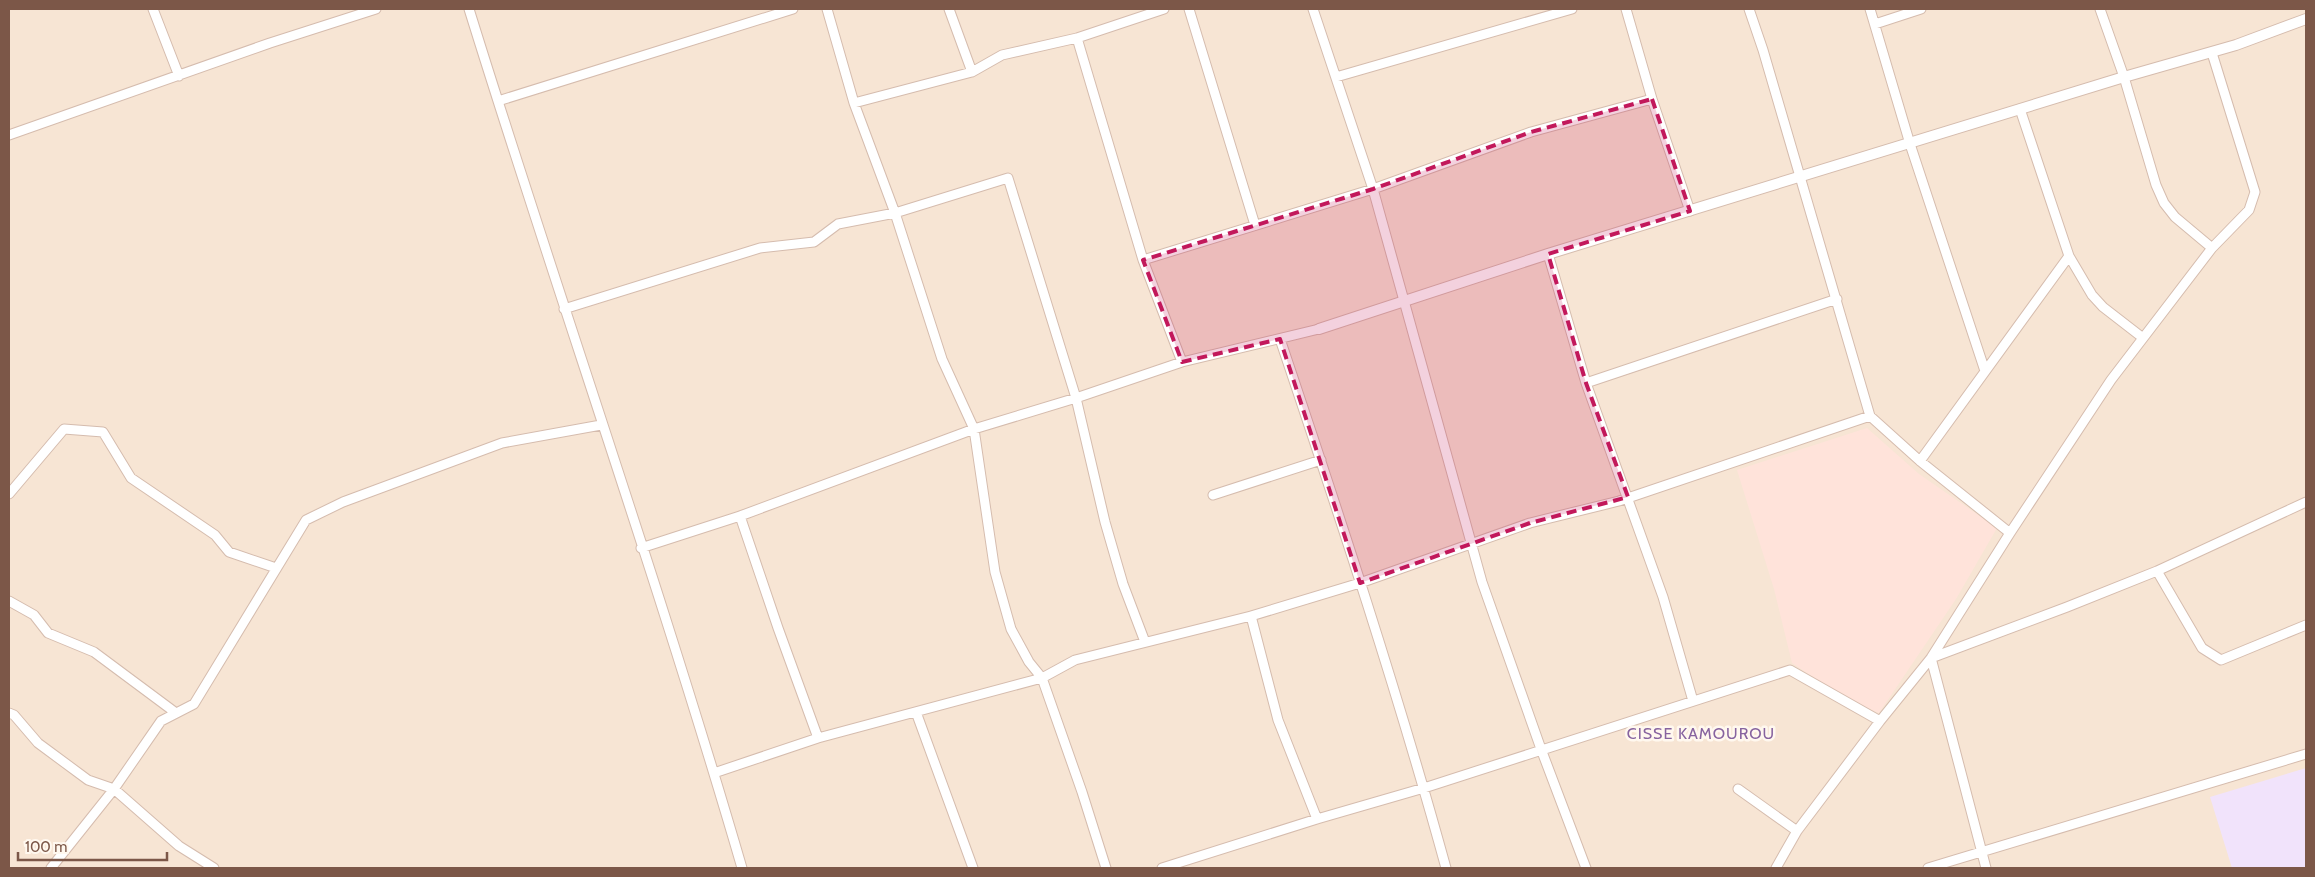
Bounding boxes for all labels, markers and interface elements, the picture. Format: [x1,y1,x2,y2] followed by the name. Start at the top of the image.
[1627,724,1775,743] district label: CISSE KAMOUROU
[18,830,166,862] scale bar
[25,838,67,856] text: 100 m

